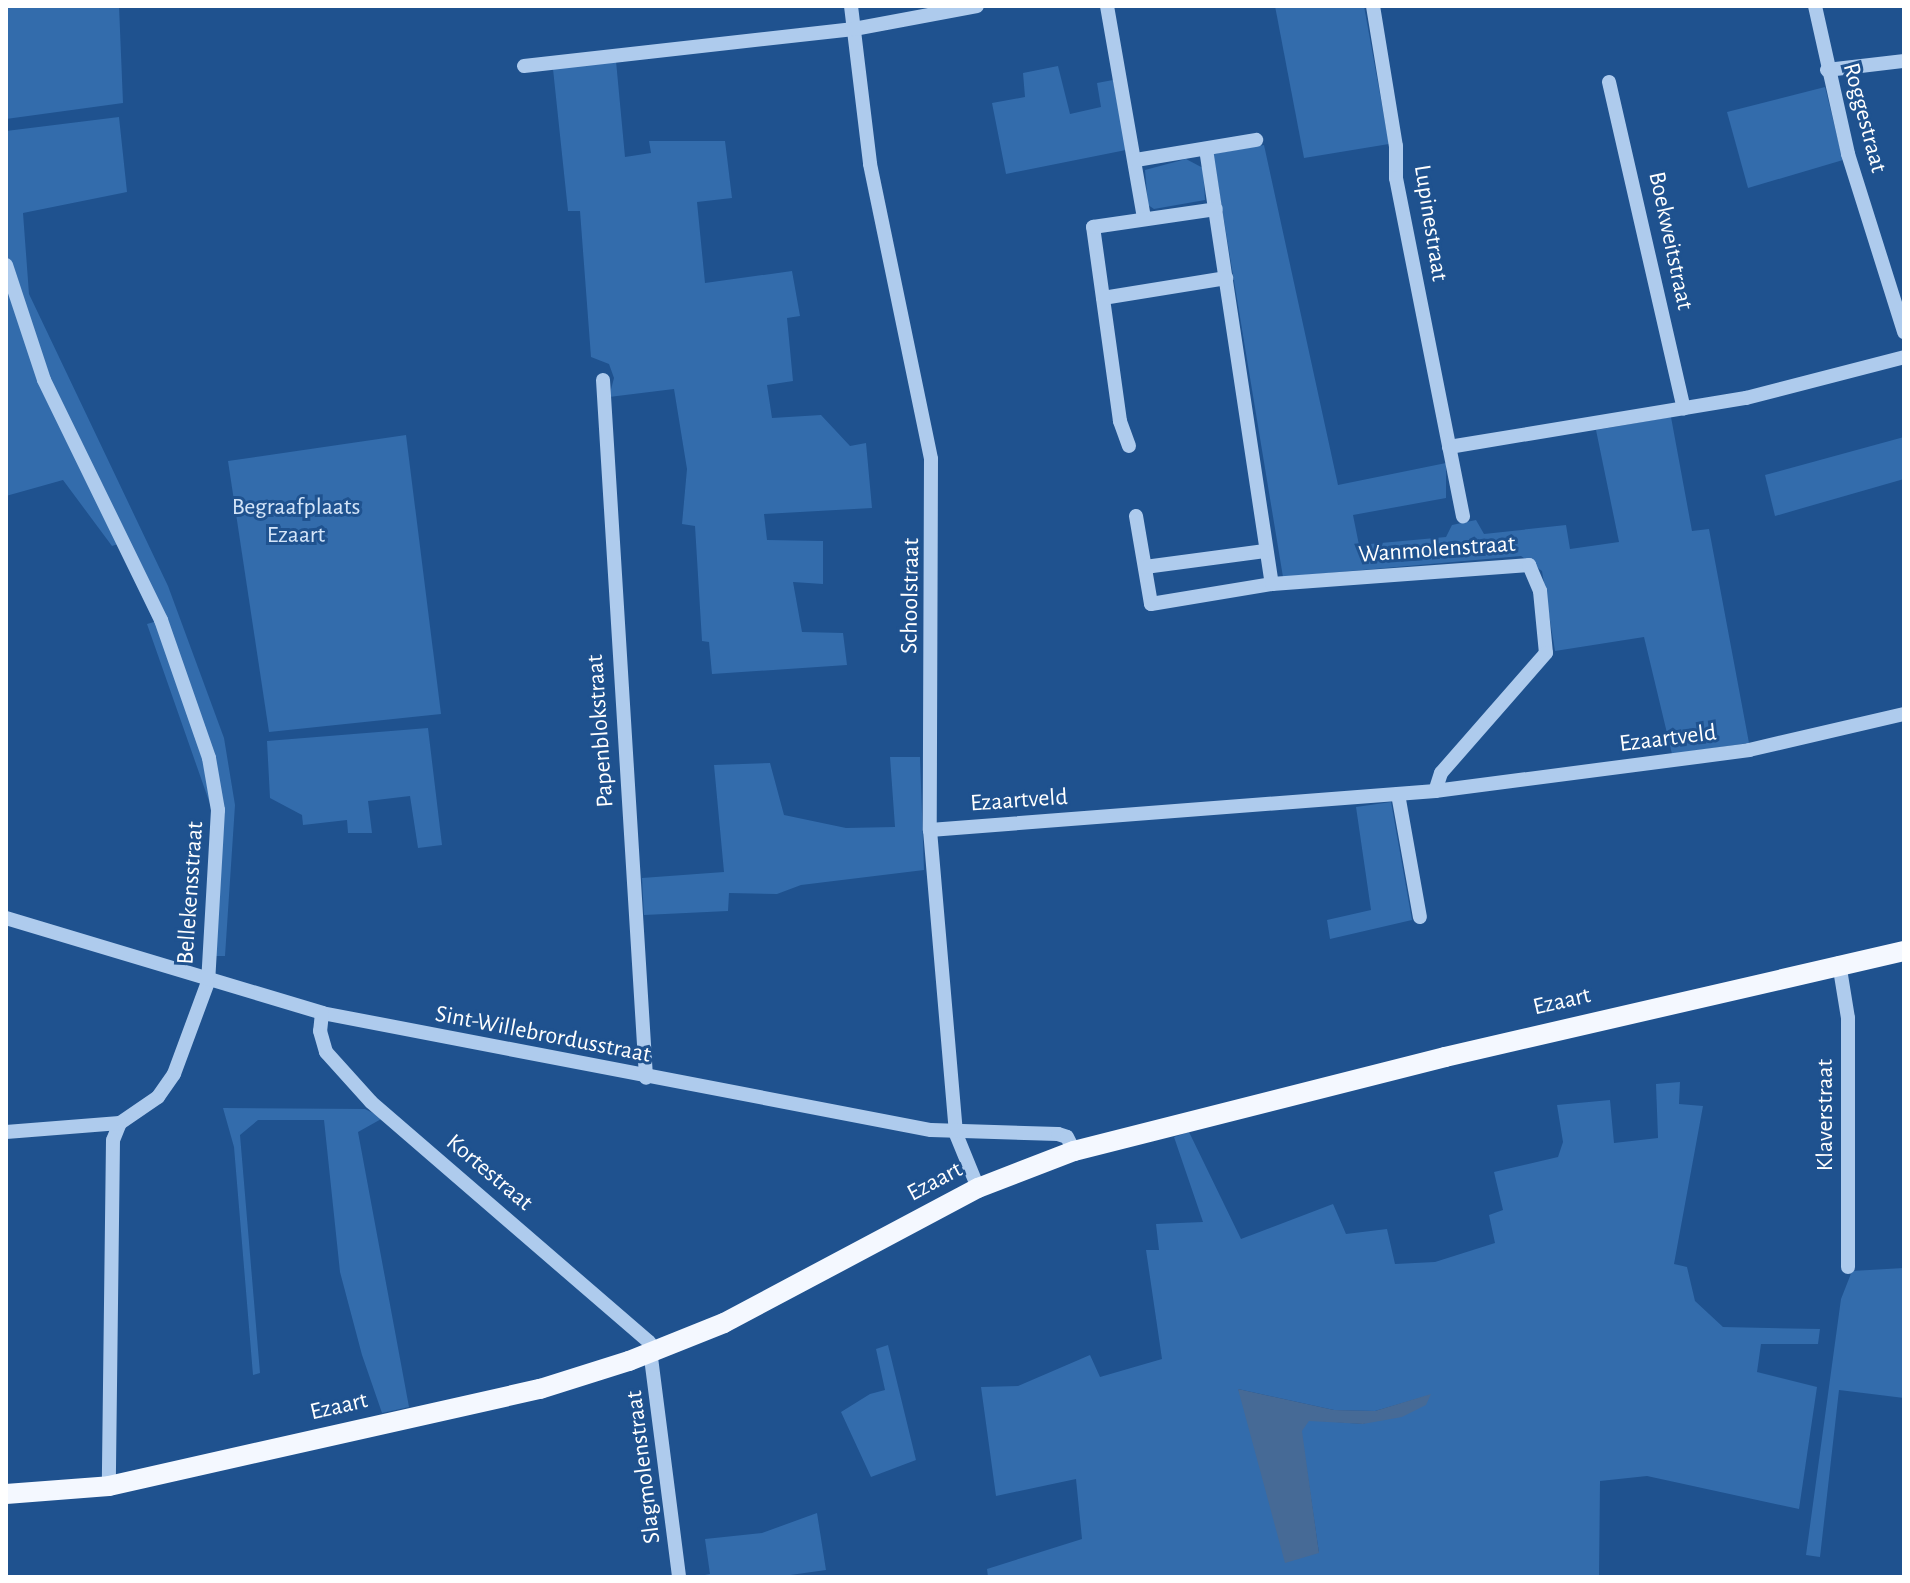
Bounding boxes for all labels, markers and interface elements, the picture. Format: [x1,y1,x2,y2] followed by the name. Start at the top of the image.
[1836,60,1892,176] street label: Roggestraat
[1407,163,1453,283] street label: Lupinestraat
[1641,169,1699,313] street label: Boekweitstraat
[232,494,360,550] park label: Begraafplaats Ezaart
[1358,530,1516,570] street label: Wanmolenstraat
[896,538,926,654] street label: Schoolstraat
[581,653,621,809] street label: Papenblokstraat
[1618,719,1718,759] street label: Ezaartveld
[969,783,1069,819] street label: Ezaartveld
[172,820,210,966] street label: Bellekensstraat
[1530,981,1594,1023] street label: Ezaart
[433,1000,653,1070] street label: Sint-Willebrordusstraat
[1812,1059,1840,1171] street label: Klaverstraat
[440,1129,538,1217] street label: Kortestraat
[902,1156,968,1208] street label: Ezaart
[307,1386,371,1428] street label: Ezaart
[620,1389,668,1545] street label: Slagmolenstraat

